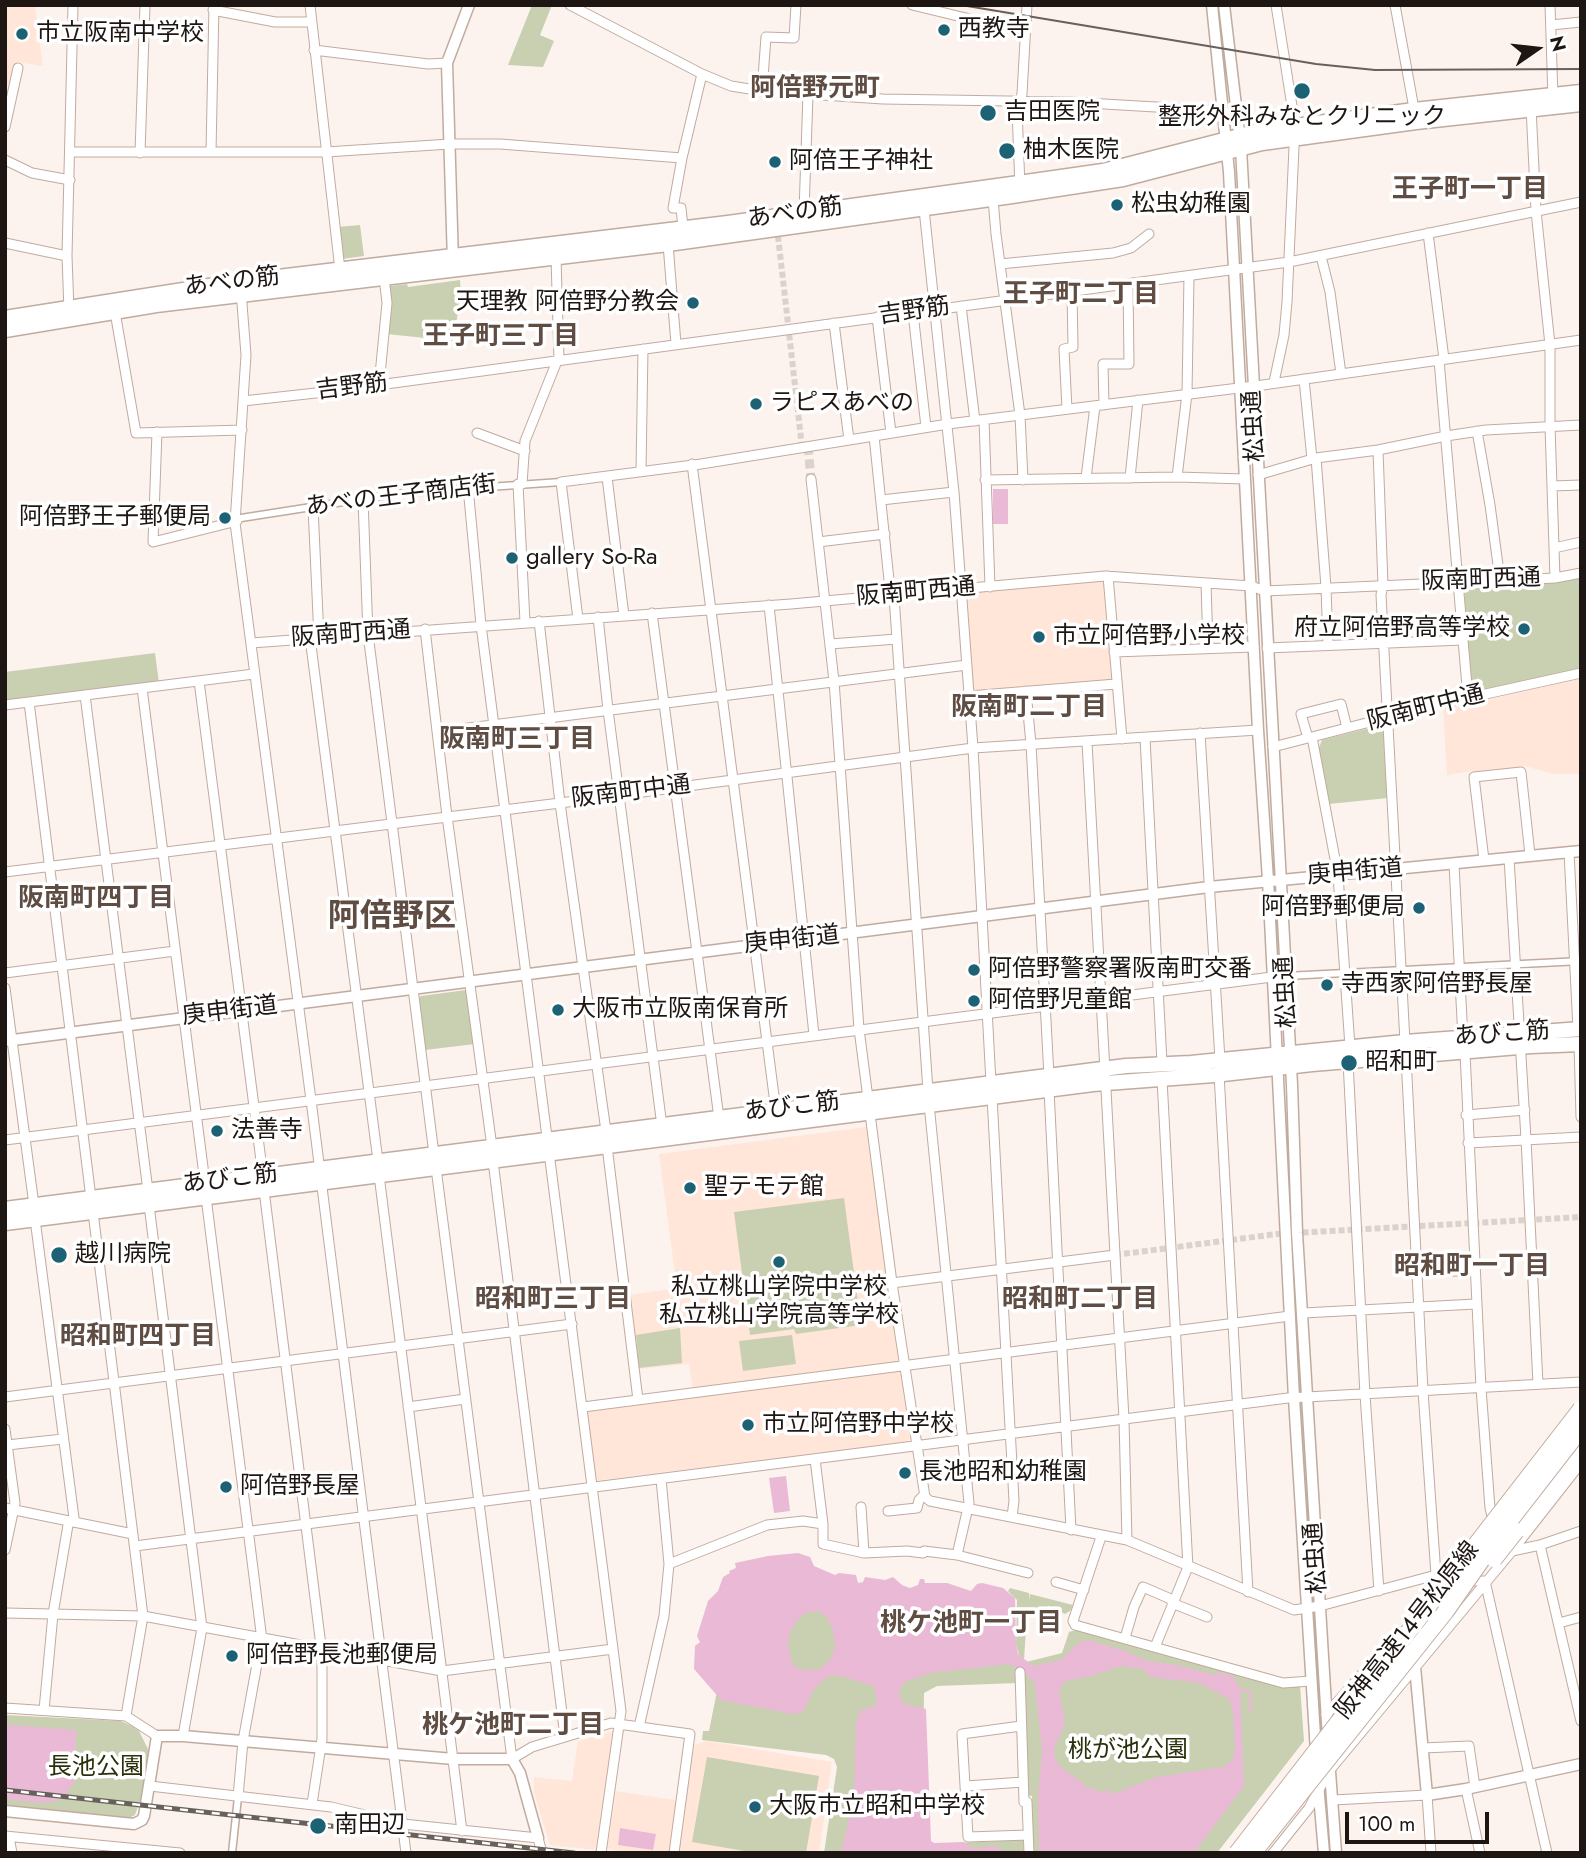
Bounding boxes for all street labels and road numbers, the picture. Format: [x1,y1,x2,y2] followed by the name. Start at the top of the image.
[745,193,845,235] street label: あべの筋
[183,263,281,303] street label: あべの筋
[876,293,952,331] street label: 吉野筋
[315,369,389,407] street label: 吉野筋
[1239,389,1271,463] street label: 松虫通
[304,471,498,523] street label: あべの王子商店街
[1421,565,1541,597] street label: 阪南町西通
[855,573,977,613] street label: 阪南町西通
[290,616,412,654] street label: 阪南町西通
[1364,681,1488,737] street label: 阪南町中通
[570,771,692,815] street label: 阪南町中通
[1306,854,1404,892] street label: 庚申街道
[743,922,841,960] street label: 庚申街道
[1271,955,1303,1029] street label: 松虫通
[181,992,279,1032] street label: 庚申街道
[1453,1017,1551,1053] street label: あびこ筋
[743,1088,841,1128] street label: あびこ筋
[181,1160,279,1200] street label: あびこ筋
[1300,1521,1334,1595] street label: 松虫通
[1330,1537,1486,1725] street label: 阪神高速14号松原線

